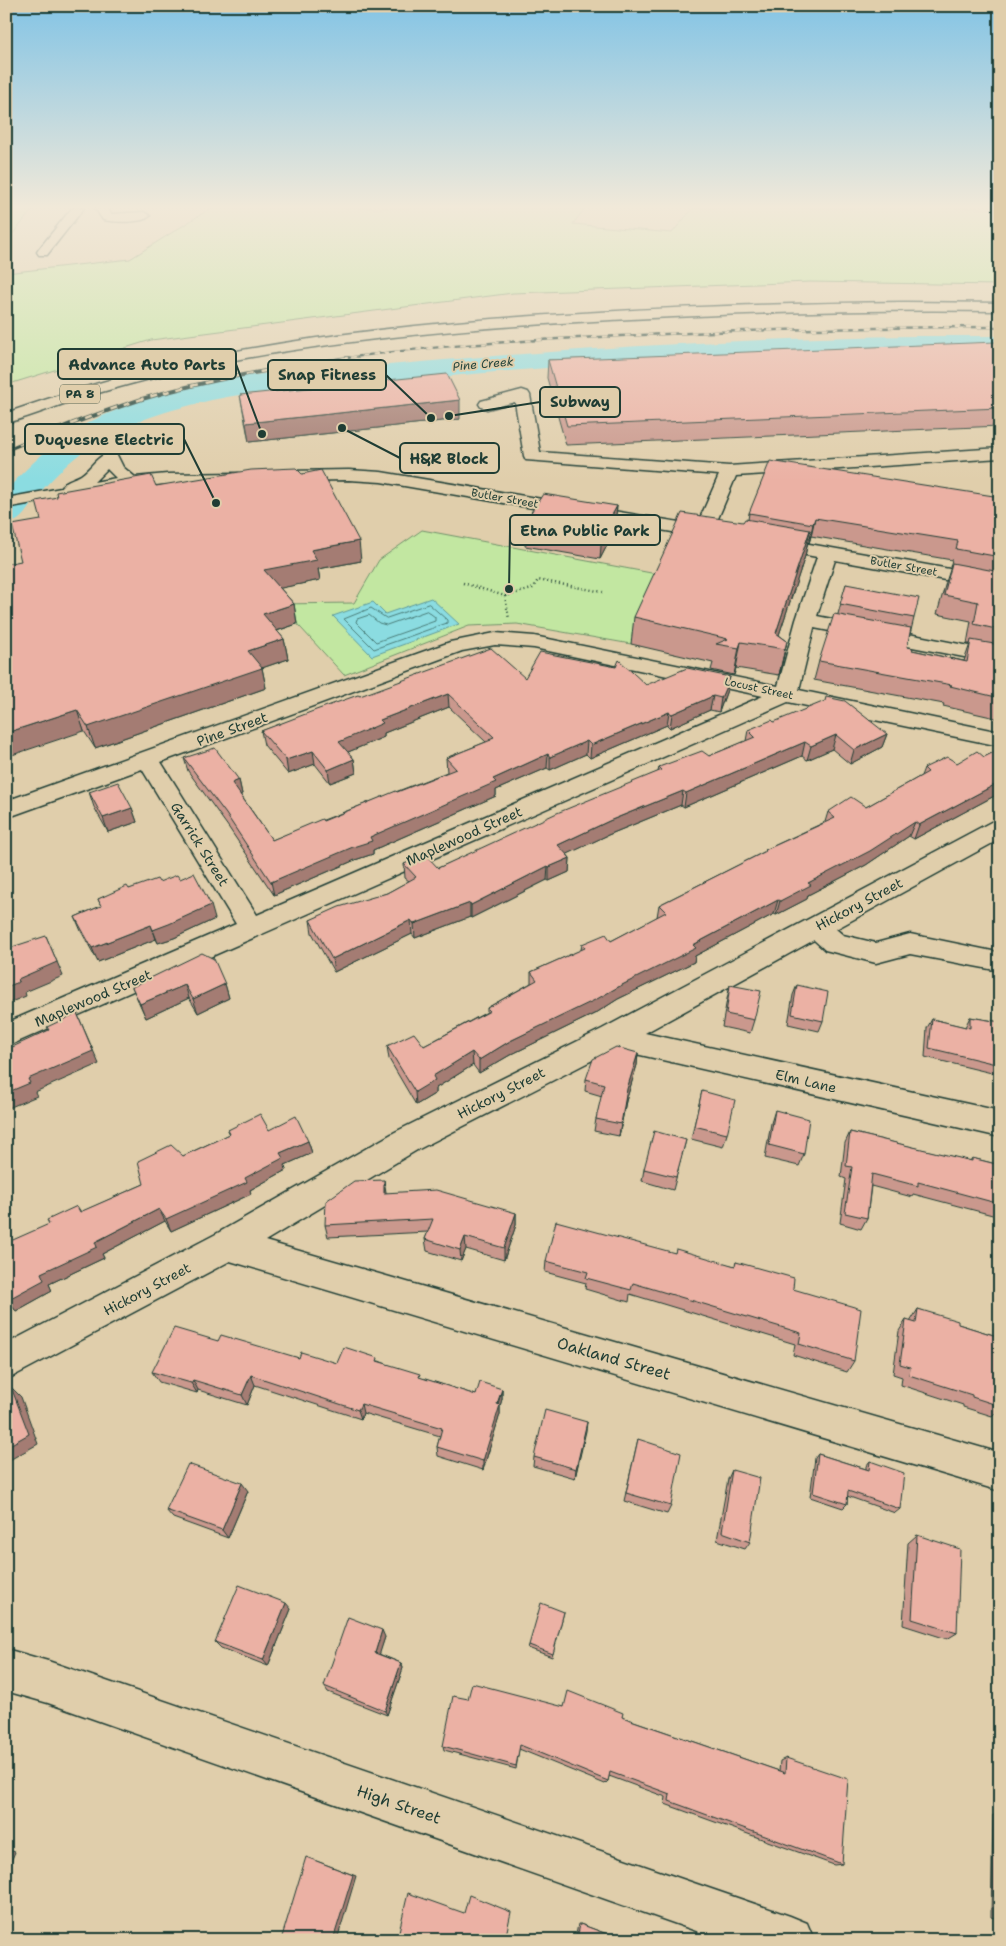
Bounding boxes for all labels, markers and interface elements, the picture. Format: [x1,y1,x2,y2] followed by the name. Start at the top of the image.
[58,349,236,379] callout: Advance Auto Parts
[452,353,514,375] water label: Pine Creek
[68,355,226,375] text: Advance Auto Parts
[268,360,386,390] callout: Snap Fitness
[278,365,376,385] text: Snap Fitness
[60,384,100,404] road number: PA 8
[540,387,620,417] callout: Subway
[550,392,610,412] text: Subway
[25,424,184,454] callout: Duquesne Electric
[34,430,174,450] text: Duquesne Electric
[400,443,499,473] callout: H&R Block
[409,449,489,469] text: H&R Block
[470,485,540,512] street label: Butler Street
[510,515,660,545] callout: Etna Public Park
[520,521,650,541] text: Etna Public Park
[869,553,939,580] street label: Butler Street
[723,674,795,703] street label: Locust Street
[194,708,270,750] street label: Pine Street
[167,799,233,889] street label: Garrick Street
[403,802,525,870] street label: Maplewood Street
[812,873,906,935] street label: Hickory Street
[32,965,154,1031] street label: Maplewood Street
[454,1063,548,1123] street label: Hickory Street
[774,1065,838,1097] street label: Elm Lane
[100,1258,194,1320] street label: Hickory Street
[555,1332,673,1385] street label: Oakland Street
[354,1780,444,1829] street label: High Street

